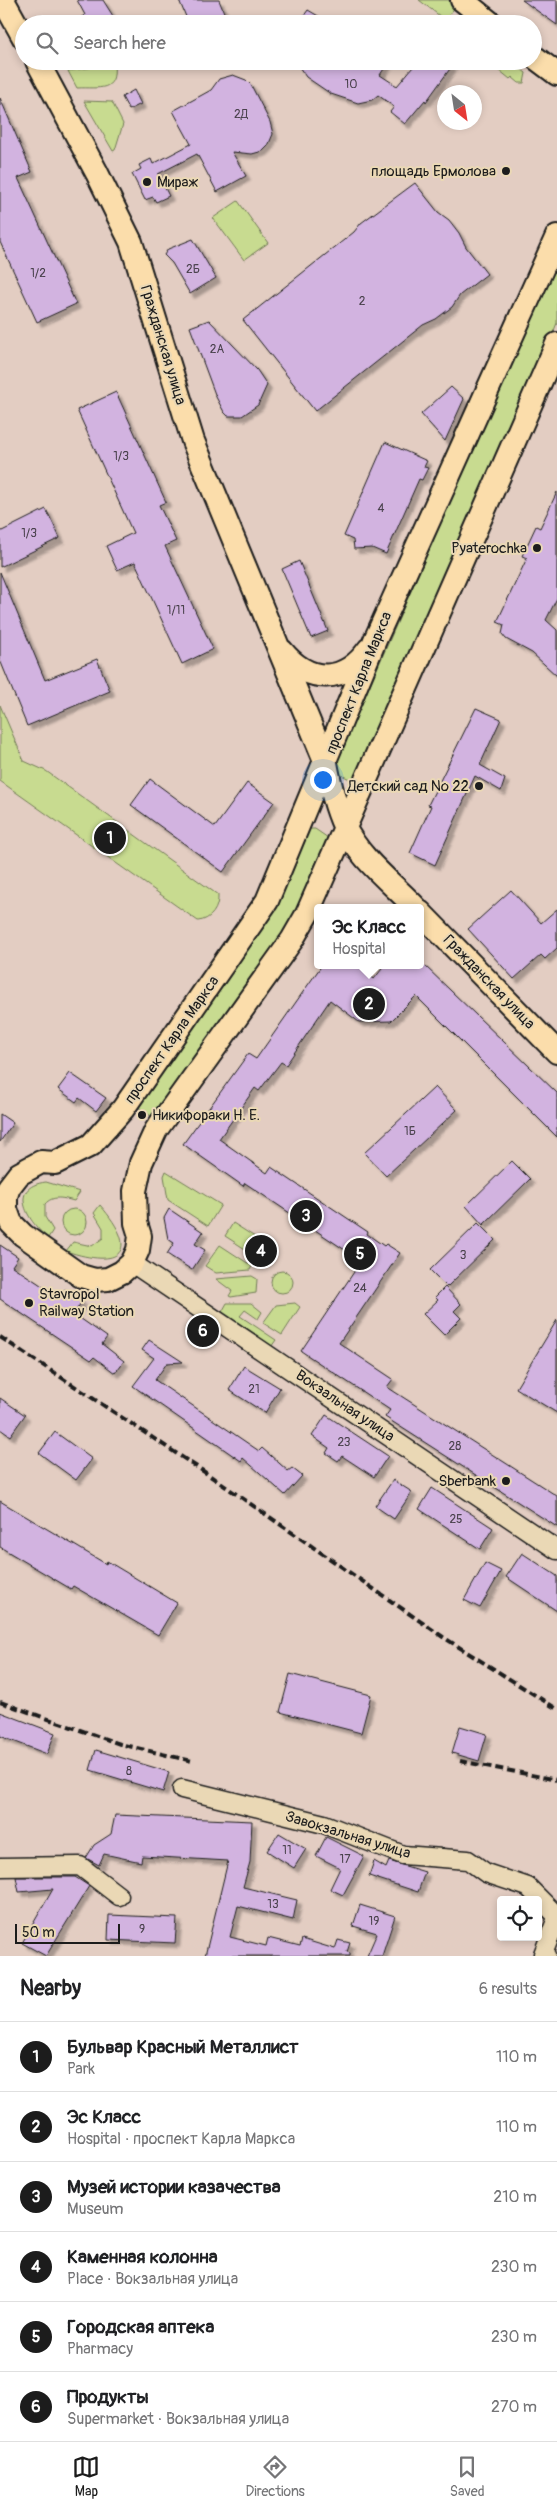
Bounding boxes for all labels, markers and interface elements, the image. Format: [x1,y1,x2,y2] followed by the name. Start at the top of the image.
[15,15,542,70] search box
[33,29,61,57] icon: search
[73,31,166,55] text: Search here
[345,77,357,92] house number: 10
[437,85,482,130] north arrow
[234,107,249,122] house number: 2Д
[371,162,496,181] place label: площадь Ермолова
[500,165,512,177] marker: площадь Ермолова
[157,173,199,192] place label: Мираж
[141,176,153,188] marker: Мираж
[186,262,200,277] house number: 2Б
[30,266,46,281] house number: 1/2
[136,283,190,407] street label: Гражданская улица
[359,294,366,309] house number: 2
[210,342,224,357] house number: 2А
[113,449,129,464] house number: 1/3
[378,501,385,516] house number: 4
[21,526,37,541] house number: 1/3
[451,539,527,558] place label: Pyaterochka
[531,542,543,554] marker: Pyaterochka
[167,603,185,618] house number: 1/11
[322,609,396,757] street label: проспект Карла Маркса
[310,767,336,793] your location
[347,777,469,796] place label: Детский сад № 22
[473,780,485,792] marker: Детский сад № 22
[94,819,126,857] pin: 1
[314,904,424,969] popup
[332,915,406,939] text: Эс Класс
[439,931,539,1033] street label: Гражданская улица
[332,939,386,959] text: Hospital
[121,972,223,1108] street label: проспект Карла Маркса
[353,985,385,1023] pin: 2
[152,1106,260,1125] place label: Никифораки Н. Е.
[136,1109,148,1121] marker: Никифораки Н. Е.
[404,1124,416,1139] house number: 1Б
[290,1197,322,1235] pin: 3
[245,1232,277,1270] pin: 4
[344,1235,376,1273] pin: 5
[460,1248,467,1263] house number: 3
[353,1281,367,1296] house number: 24
[39,1285,134,1321] place label: Stavropol Railway Station
[23,1297,35,1309] marker: Stavropol Railway Station
[187,1312,219,1350] pin: 6
[292,1366,398,1446] street label: Вокзальная улица
[248,1382,260,1397] house number: 21
[337,1435,351,1450] house number: 23
[449,1439,461,1454] house number: 28
[439,1472,497,1491] place label: Sberbank
[500,1475,512,1487] marker: Sberbank
[449,1512,463,1527] house number: 25
[126,1764,132,1779] house number: 8
[283,1807,413,1863] street label: Завокзальная улица
[282,1843,292,1858] house number: 11
[339,1852,351,1867] house number: 17
[497,1896,542,1941] map controls
[497,1896,542,1941] button: locate
[267,1897,279,1912] house number: 13
[369,1914,379,1929] house number: 19
[15,1921,120,1944] scale bar
[139,1922,145,1937] house number: 9
[22,1924,55,1941] text: 50 m
[20,1975,81,2002] text: Nearby
[479,1979,537,1999] text: 6 results
[67,2035,298,2059] text: Бульвар Красный Металлист
[33,2047,39,2067] text: 1
[496,2047,537,2067] text: 110 m
[67,2059,95,2079] text: Park
[67,2105,141,2129] text: Эс Класс
[32,2117,40,2137] text: 2
[496,2117,537,2137] text: 110 m
[67,2129,295,2149] text: Hospital · проспект Карла Маркса
[67,2175,281,2199] text: Музей истории казачества
[32,2187,40,2207] text: 3
[493,2187,537,2207] text: 210 m
[67,2199,123,2219] text: Museum
[67,2245,218,2269] text: Каменная колонна
[31,2257,41,2277] text: 4
[491,2257,537,2277] text: 230 m
[67,2269,238,2289] text: Place · Вокзальная улица
[67,2315,214,2339] text: Городская аптека
[32,2327,40,2347] text: 5
[491,2327,537,2347] text: 230 m
[67,2339,133,2359] text: Pharmacy
[67,2385,149,2409] text: Продукты
[31,2397,41,2417] text: 6
[491,2397,537,2417] text: 270 m
[67,2409,289,2429] text: Supermarket · Вокзальная улица
[72,2453,100,2500] tab: Map
[245,2453,305,2500] tab: Directions
[450,2453,485,2500] tab: Saved

